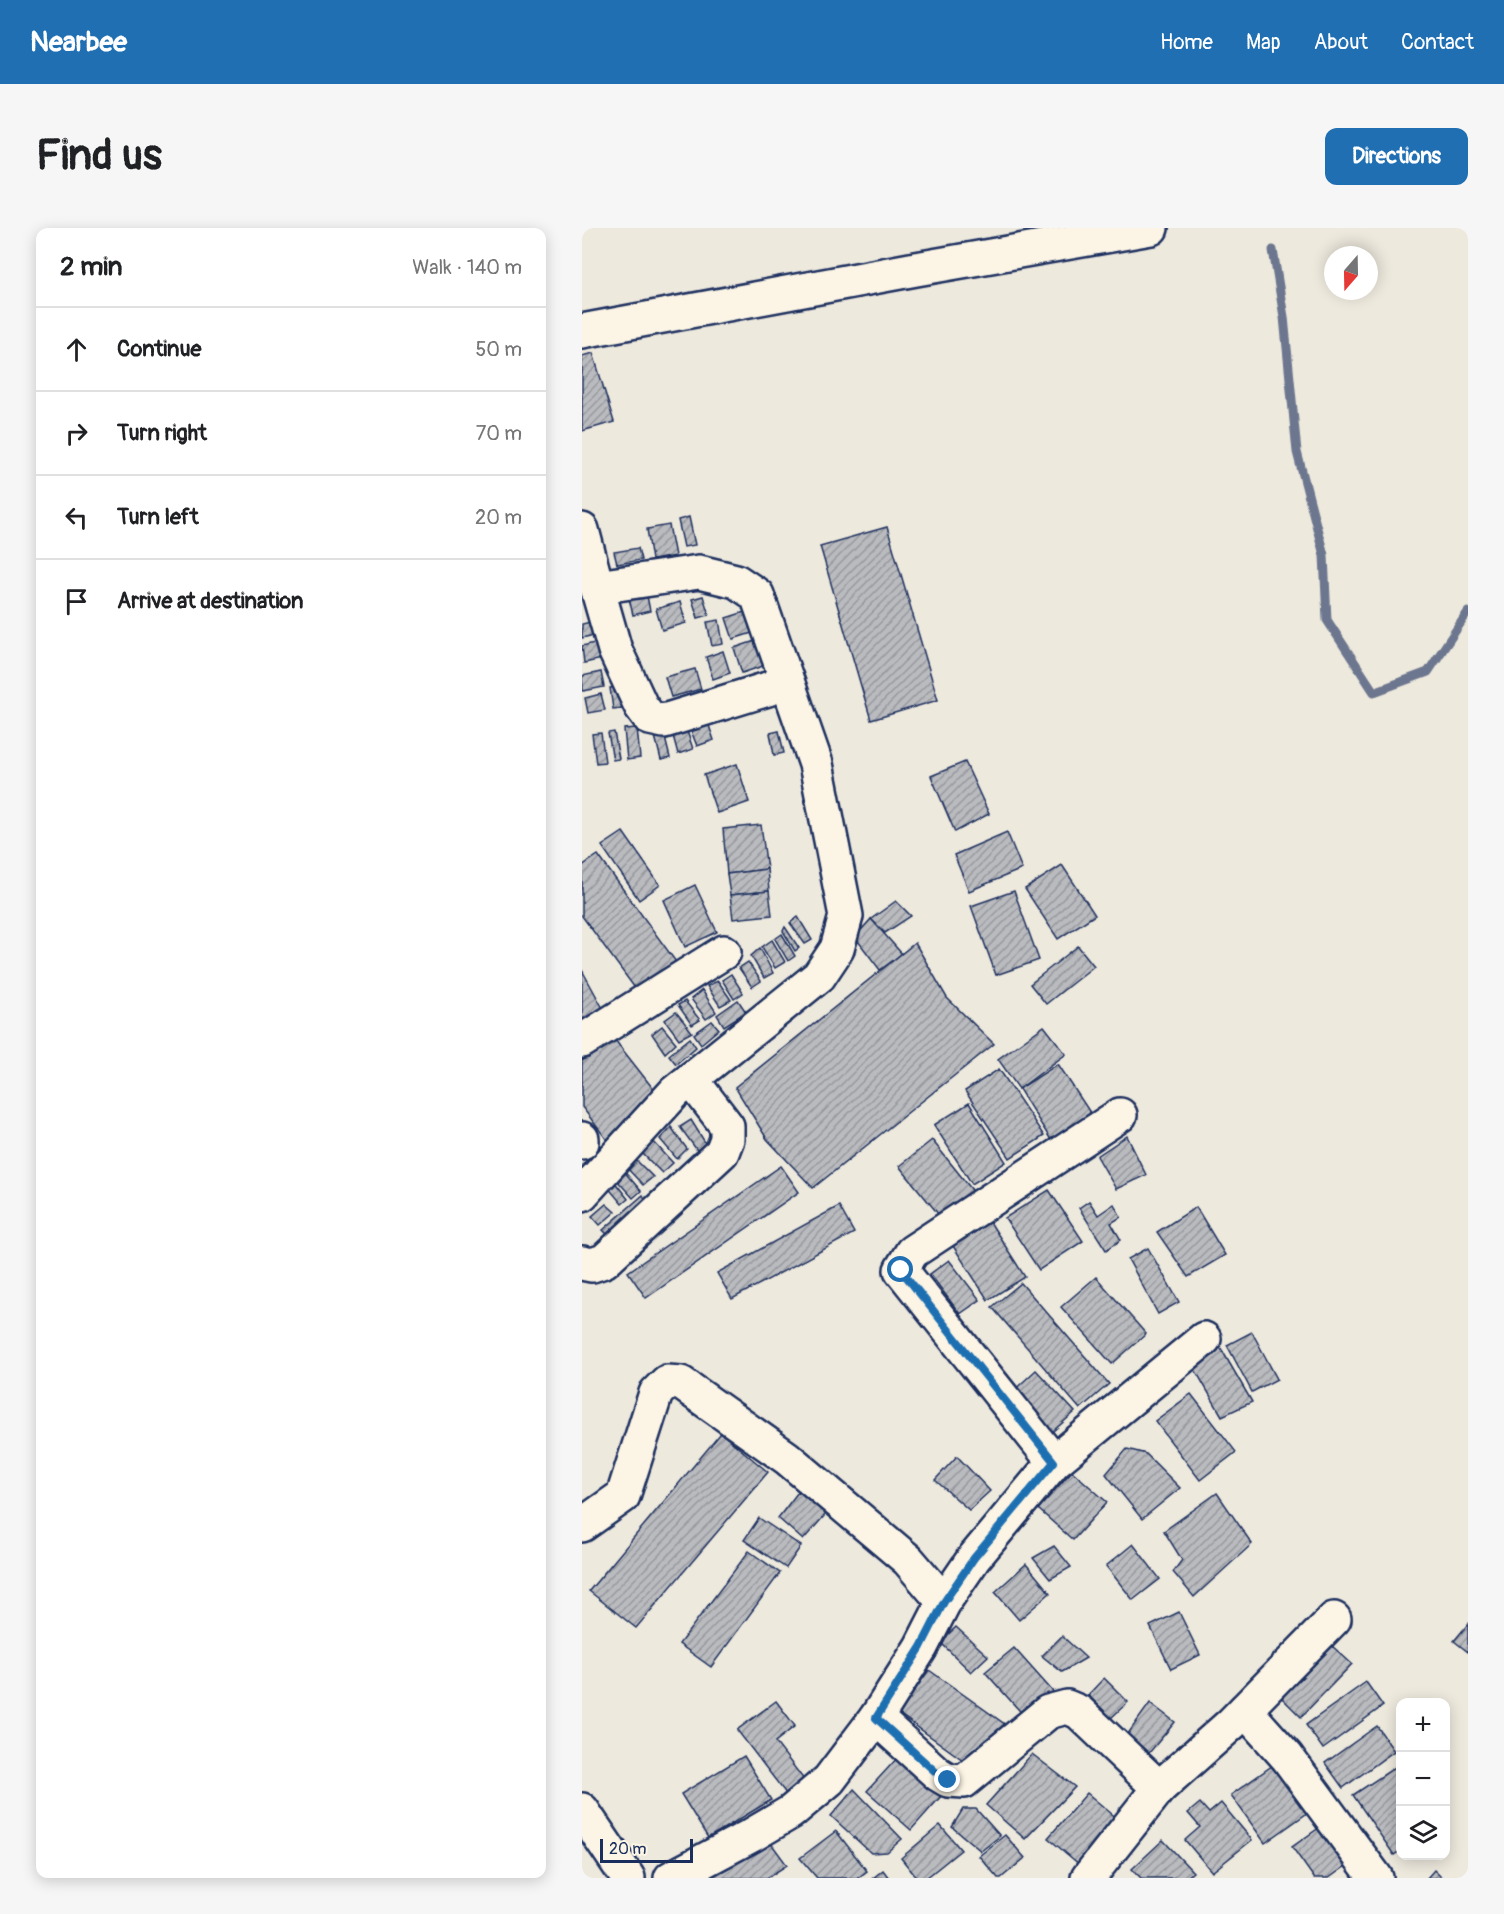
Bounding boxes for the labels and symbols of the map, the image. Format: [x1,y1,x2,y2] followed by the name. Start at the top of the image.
[1324,246,1378,300] north arrow
[887,1256,913,1282] route start
[934,1766,960,1792] route end
[600,1836,693,1864] scale bar

